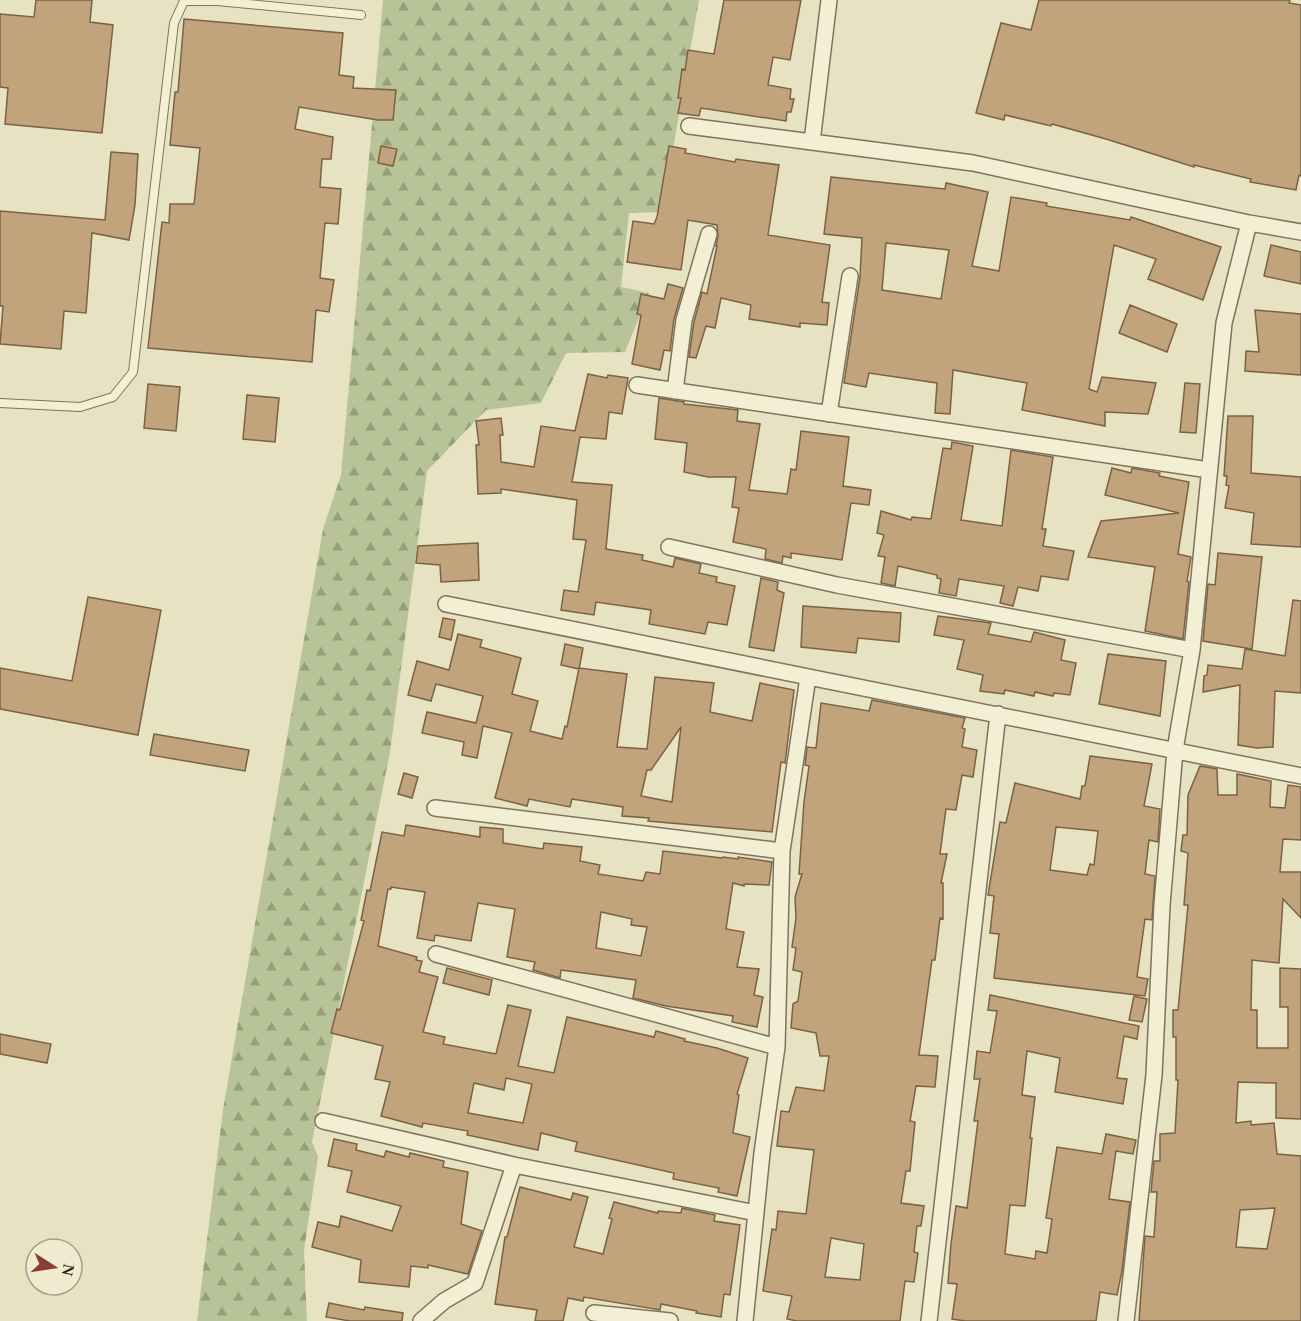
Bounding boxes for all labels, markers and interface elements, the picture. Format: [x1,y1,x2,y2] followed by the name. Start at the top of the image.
[24,1237,84,1297] north arrow
[59,1263,78,1278] text: N

